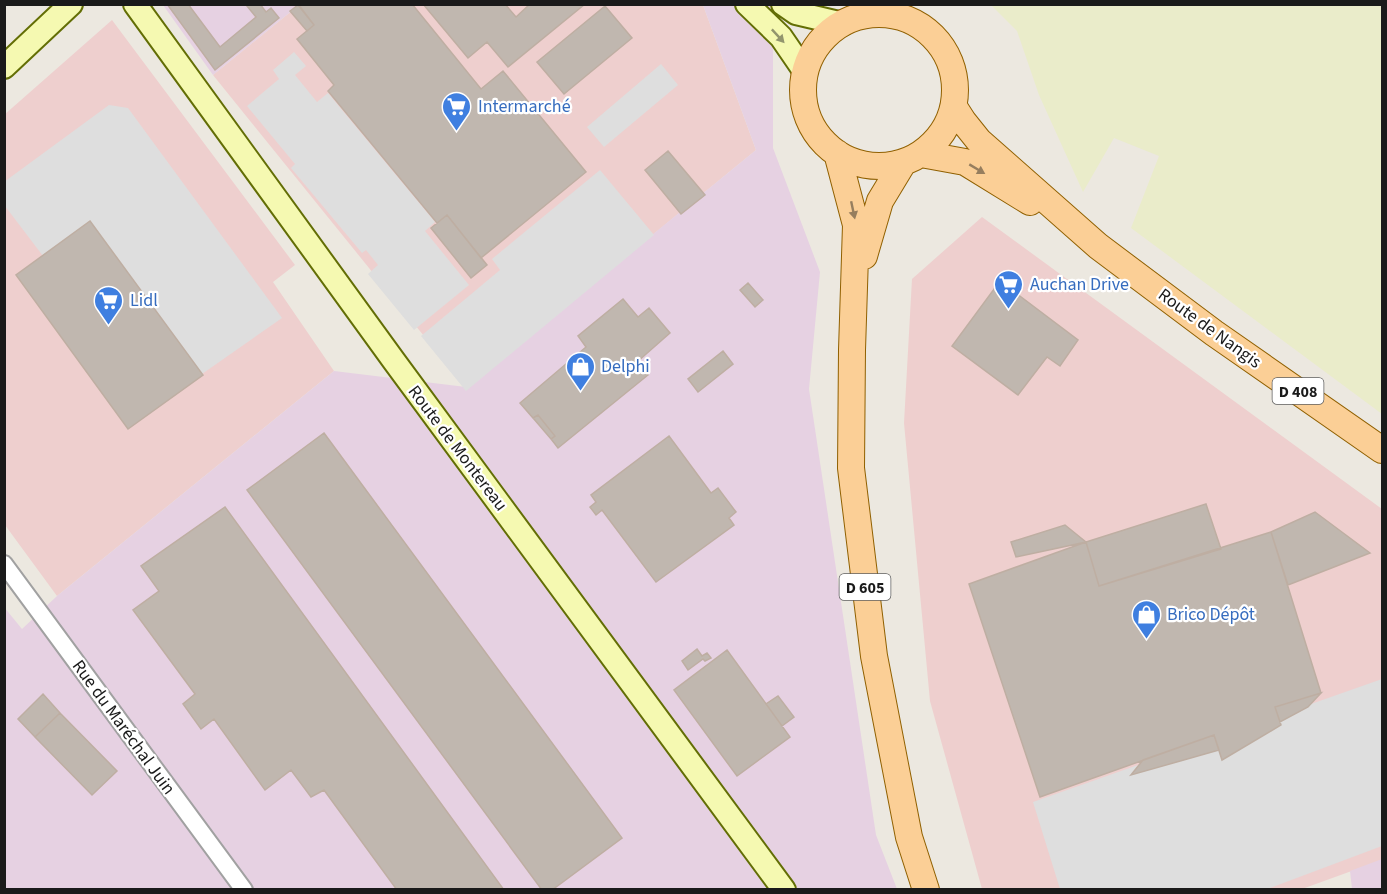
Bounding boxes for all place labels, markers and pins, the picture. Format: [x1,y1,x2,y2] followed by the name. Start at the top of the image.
[441,90,473,132] supermarket icon: Intermarché
[478,94,571,119] place label: Intermarché
[993,268,1025,310] supermarket icon: Auchan Drive
[1030,272,1129,297] place label: Auchan Drive
[93,284,125,326] supermarket icon: Lidl
[130,288,158,313] place label: Lidl
[564,350,596,392] shop icon: Delphi
[601,354,650,379] place label: Delphi
[1130,598,1162,640] shop icon: Brico Dépôt
[1167,602,1255,627] place label: Brico Dépôt

